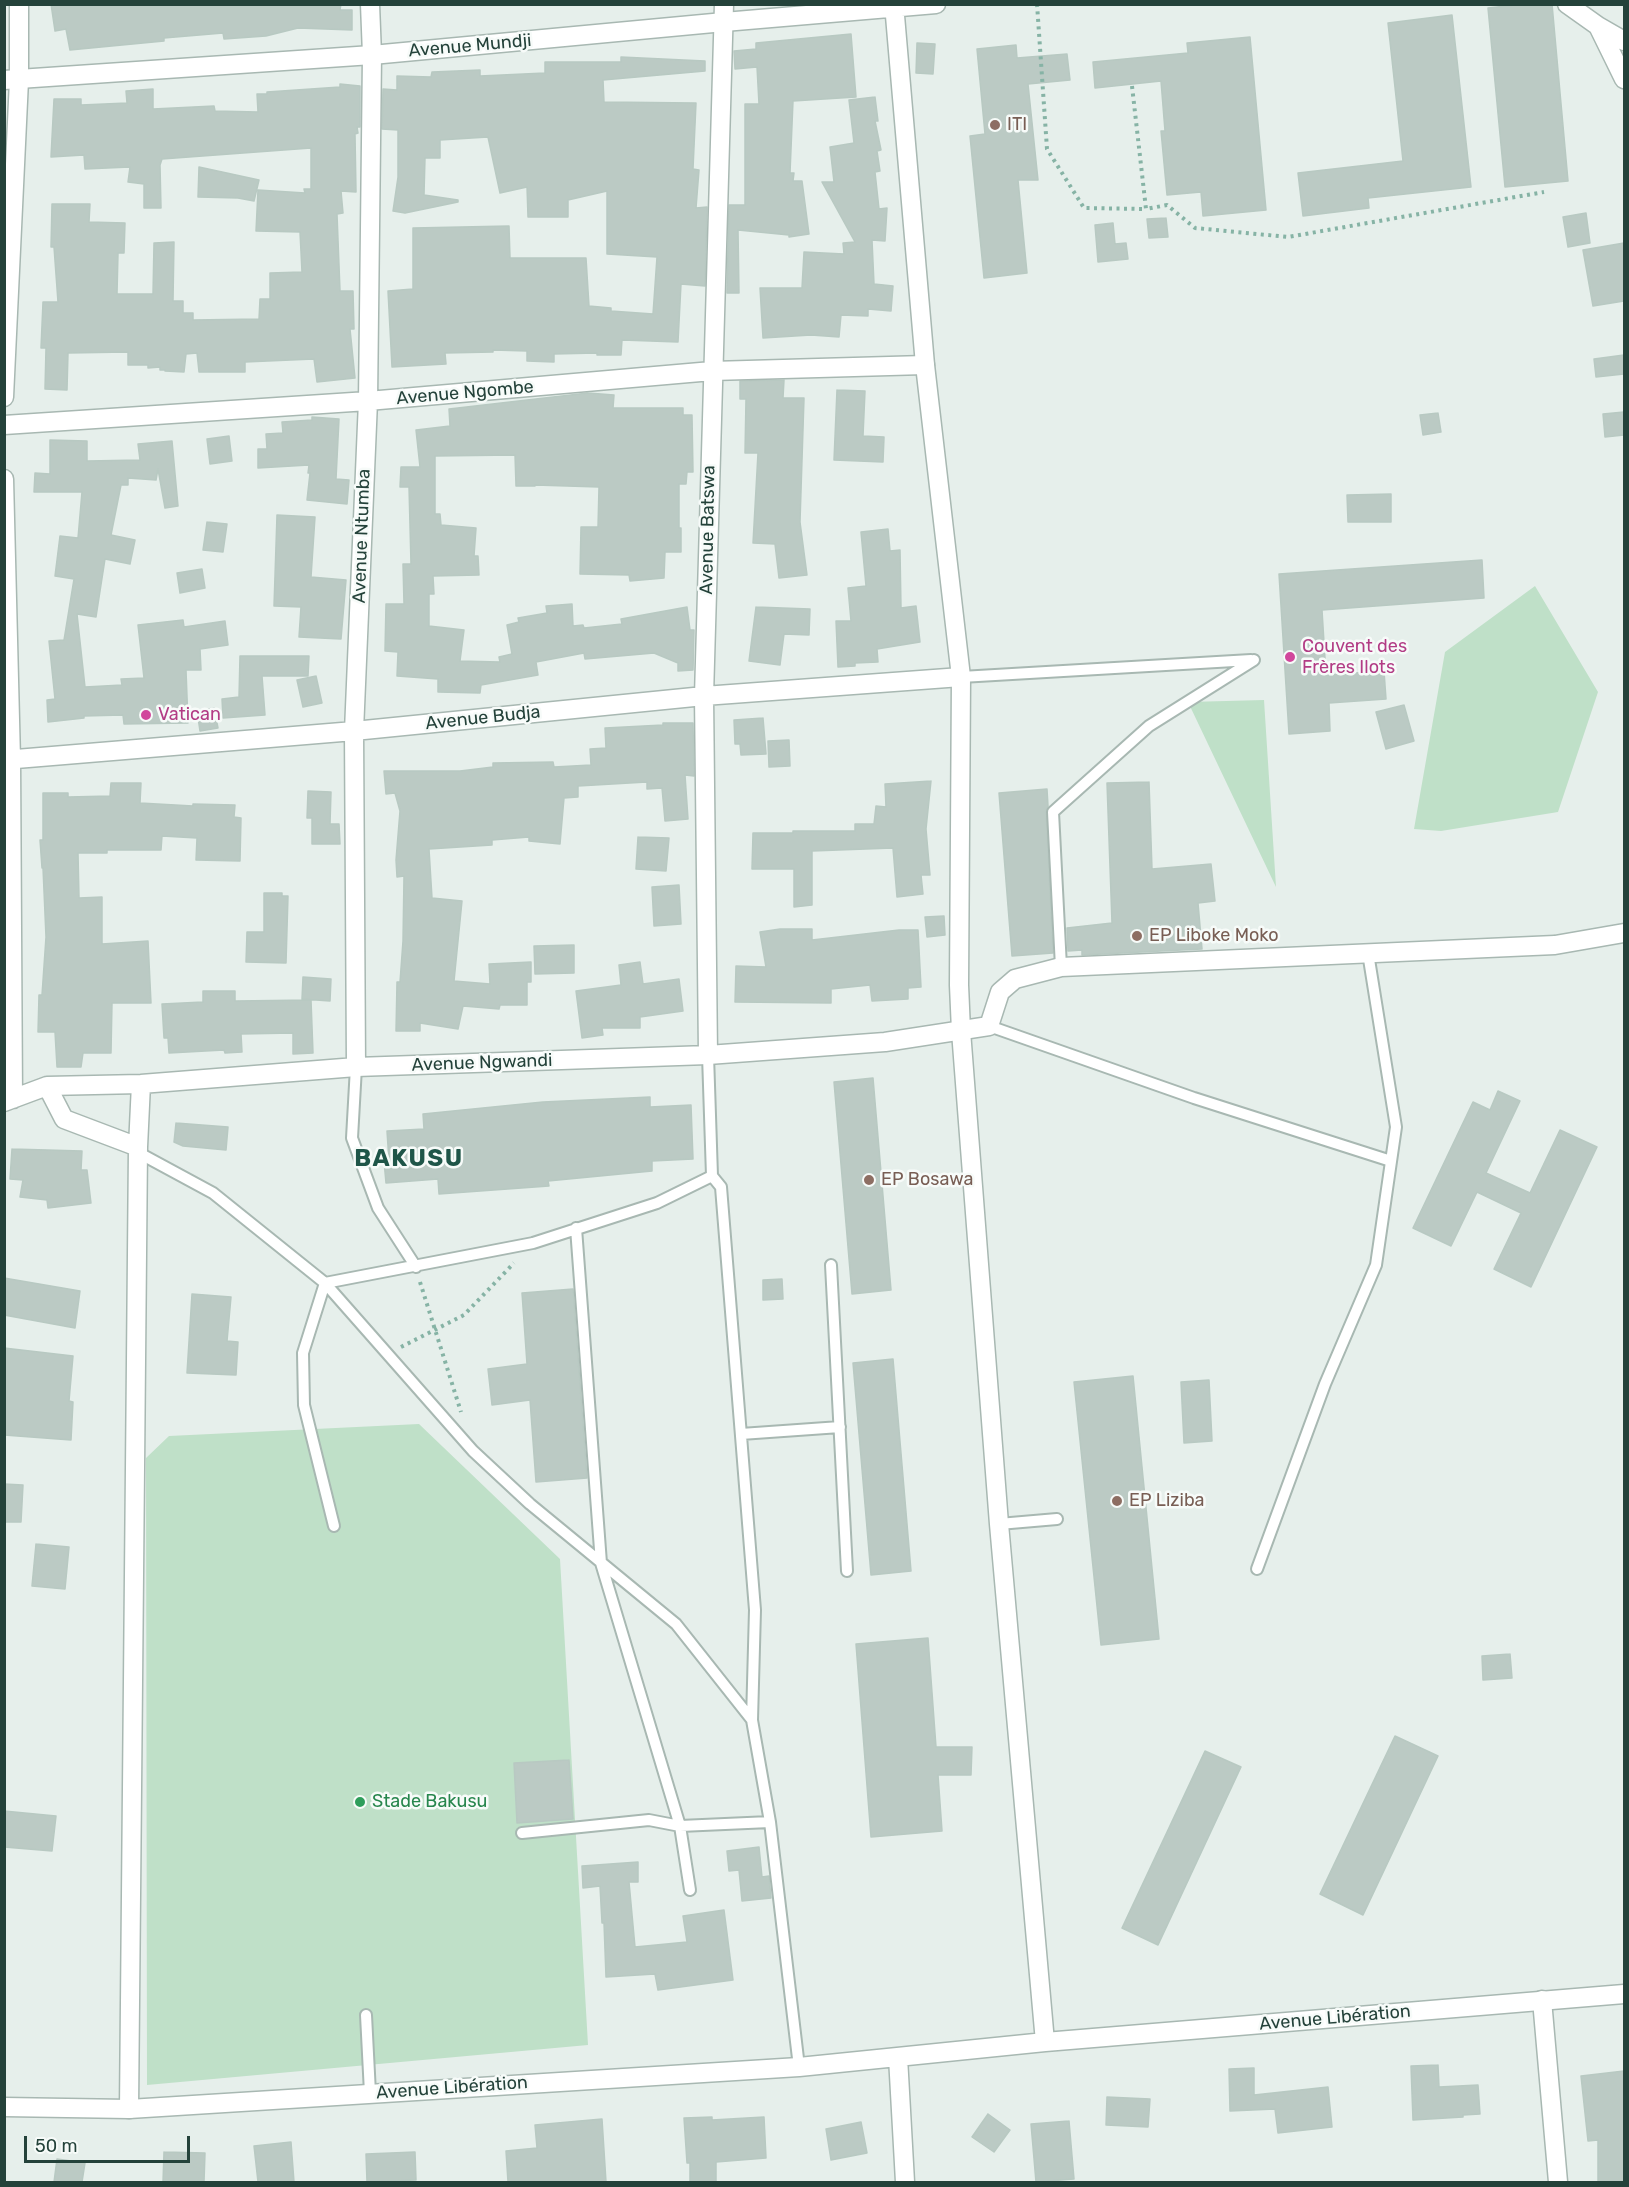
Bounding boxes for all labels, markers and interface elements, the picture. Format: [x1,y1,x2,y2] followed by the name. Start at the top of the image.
[408,30,532,62] street label: Avenue Mundji
[1007,114,1027,136] place label: ITI
[988,118,1002,132] marker: ITI
[395,376,535,410] street label: Avenue Ngombe
[696,465,720,595] street label: Avenue Batswa
[349,468,375,604] street label: Avenue Ntumba
[1302,636,1407,678] place label: Couvent des Frères Ilots
[1283,650,1297,664] marker: Couvent des Frères Ilots
[424,701,542,735] street label: Avenue Budja
[158,704,221,726] place label: Vatican
[139,708,153,722] marker: Vatican
[1149,925,1279,947] place label: EP Liboke Moko
[1130,929,1144,943] marker: EP Liboke Moko
[411,1050,553,1076] street label: Avenue Ngwandi
[354,1145,464,1173] district label: BAKUSU
[881,1169,973,1191] place label: EP Bosawa
[862,1173,876,1187] marker: EP Bosawa
[1129,1490,1205,1512] place label: EP Liziba
[1110,1494,1124,1508] marker: EP Liziba
[372,1791,487,1813] place label: Stade Bakusu
[353,1795,367,1809] marker: Stade Bakusu
[1258,2001,1412,2035] street label: Avenue Libération
[375,2072,529,2104] street label: Avenue Libération
[27,2124,194,2162] scale bar
[35,2135,78,2157] text: 50 m

